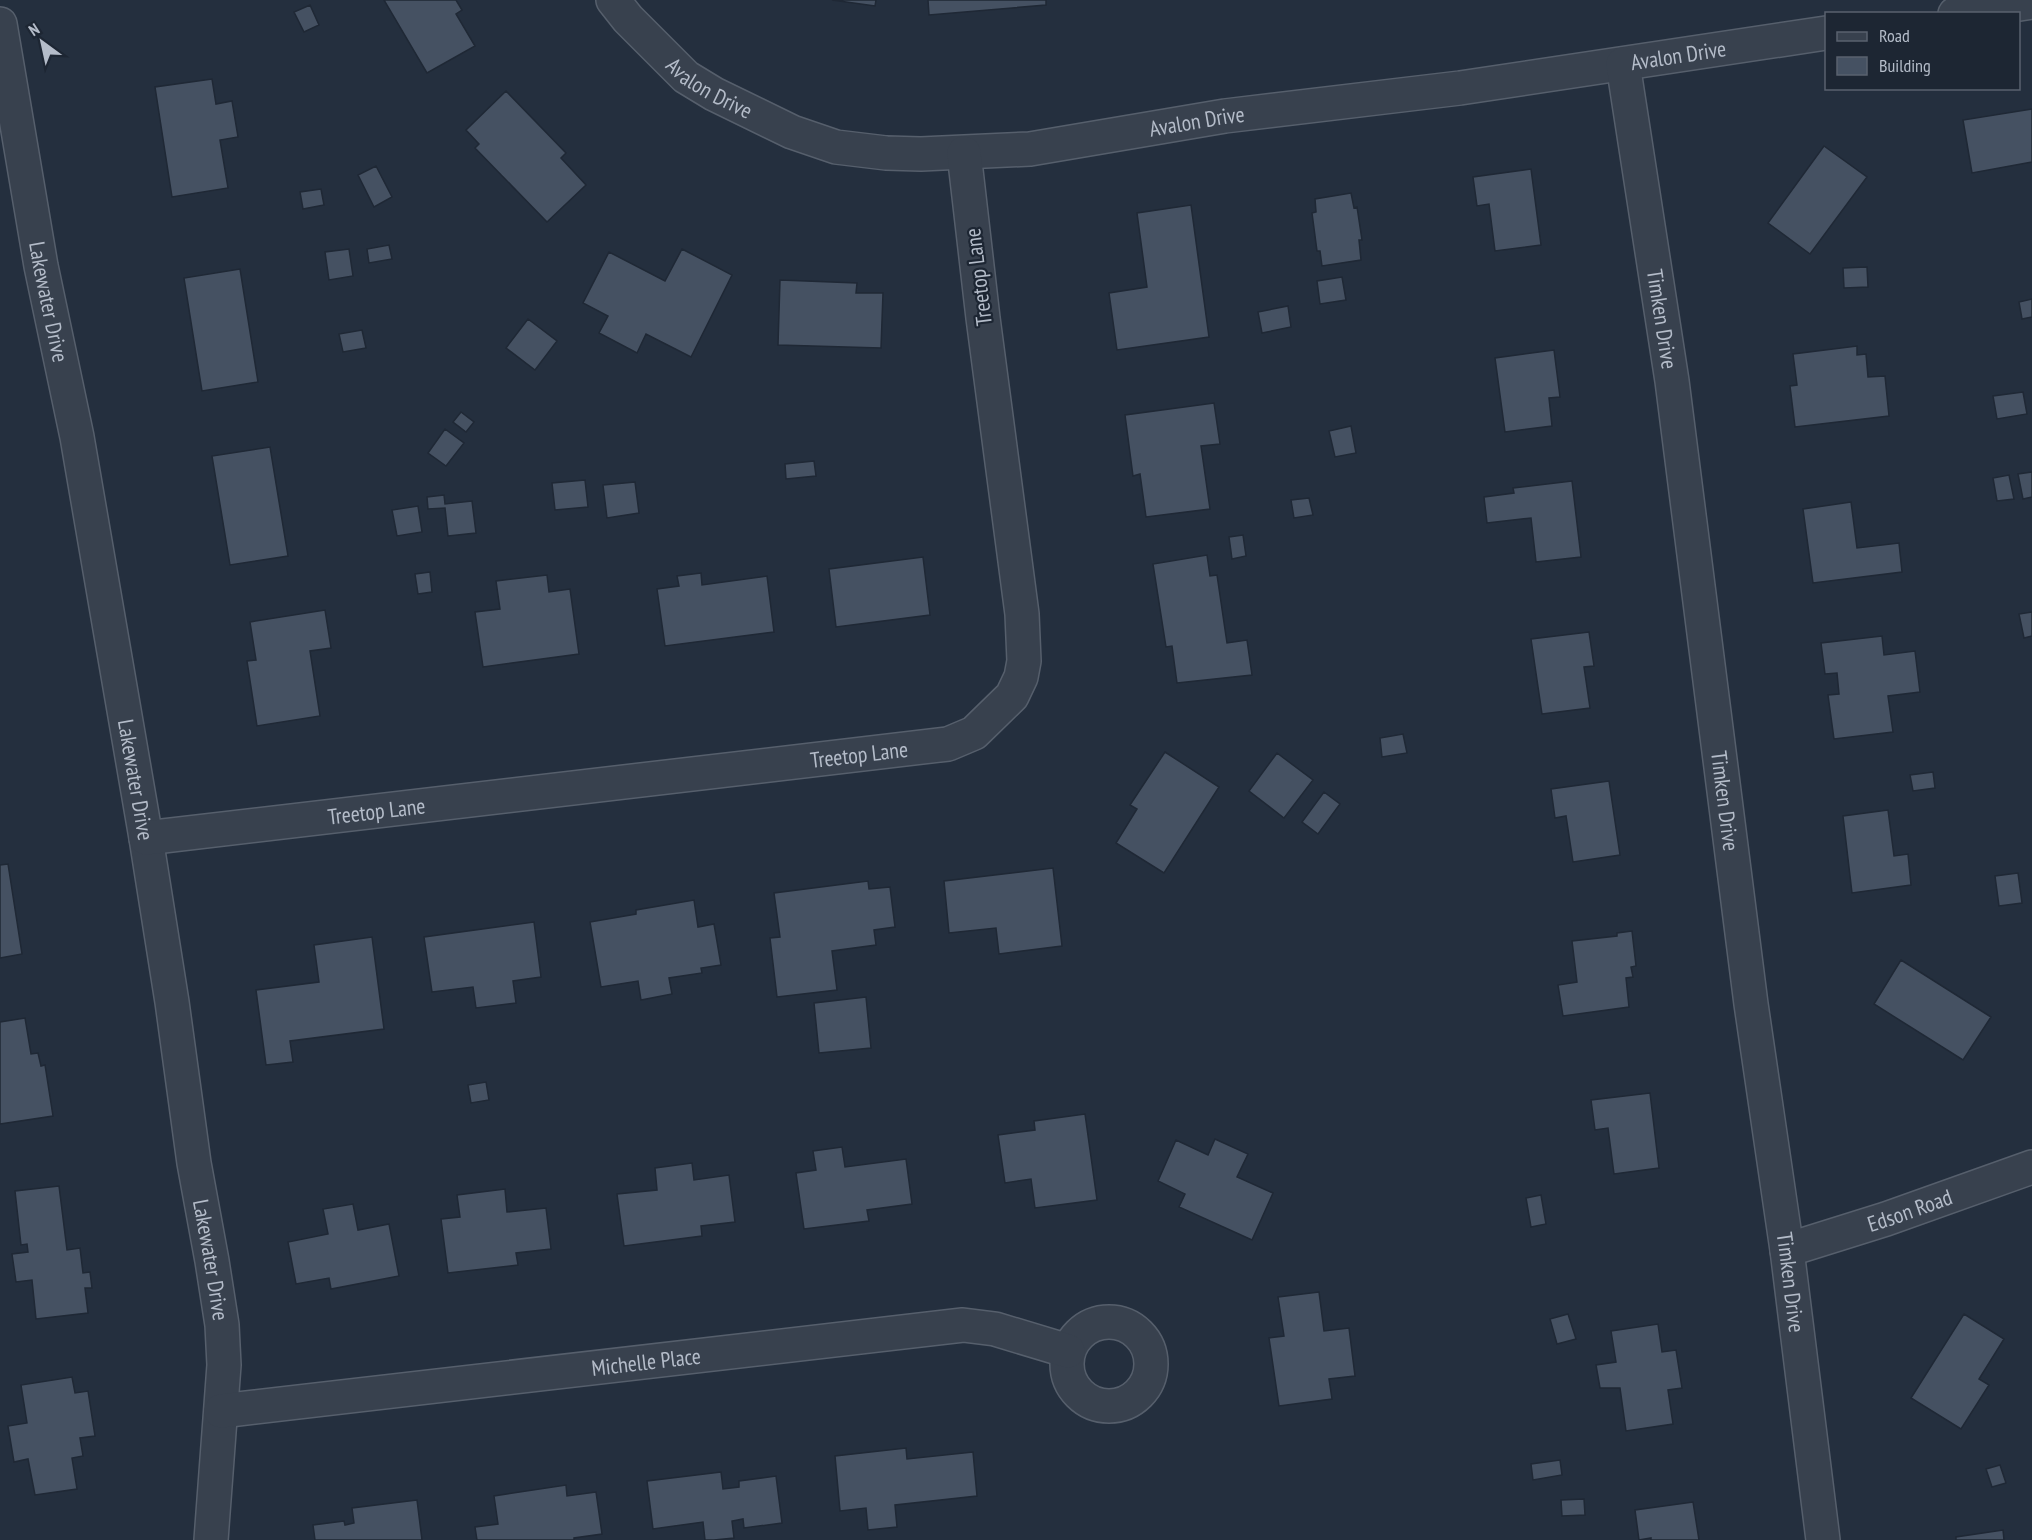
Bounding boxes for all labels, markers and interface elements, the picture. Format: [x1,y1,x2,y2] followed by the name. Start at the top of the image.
[12,12,72,72] north arrow
[1825,12,2020,90] legend
[25,19,43,40] text: N
[1879,24,1910,47] text: Road
[1629,34,1728,76] street label: Avalon Drive
[660,51,757,125] street label: Avalon Drive
[1879,54,1931,77] text: Building
[1147,100,1246,143] street label: Avalon Drive
[958,227,998,327] street label: Treetop Lane
[23,239,75,365] street label: Lakewater Drive
[1641,267,1684,371] street label: Timken Drive
[112,717,160,842] street label: Lakewater Drive
[809,735,909,774] street label: Treetop Lane
[1705,749,1745,853] street label: Timken Drive
[326,791,427,831] street label: Treetop Lane
[1864,1183,1956,1238] street label: Edson Road
[187,1197,235,1322] street label: Lakewater Drive
[1771,1230,1811,1334] street label: Timken Drive
[590,1341,702,1382] street label: Michelle Place

